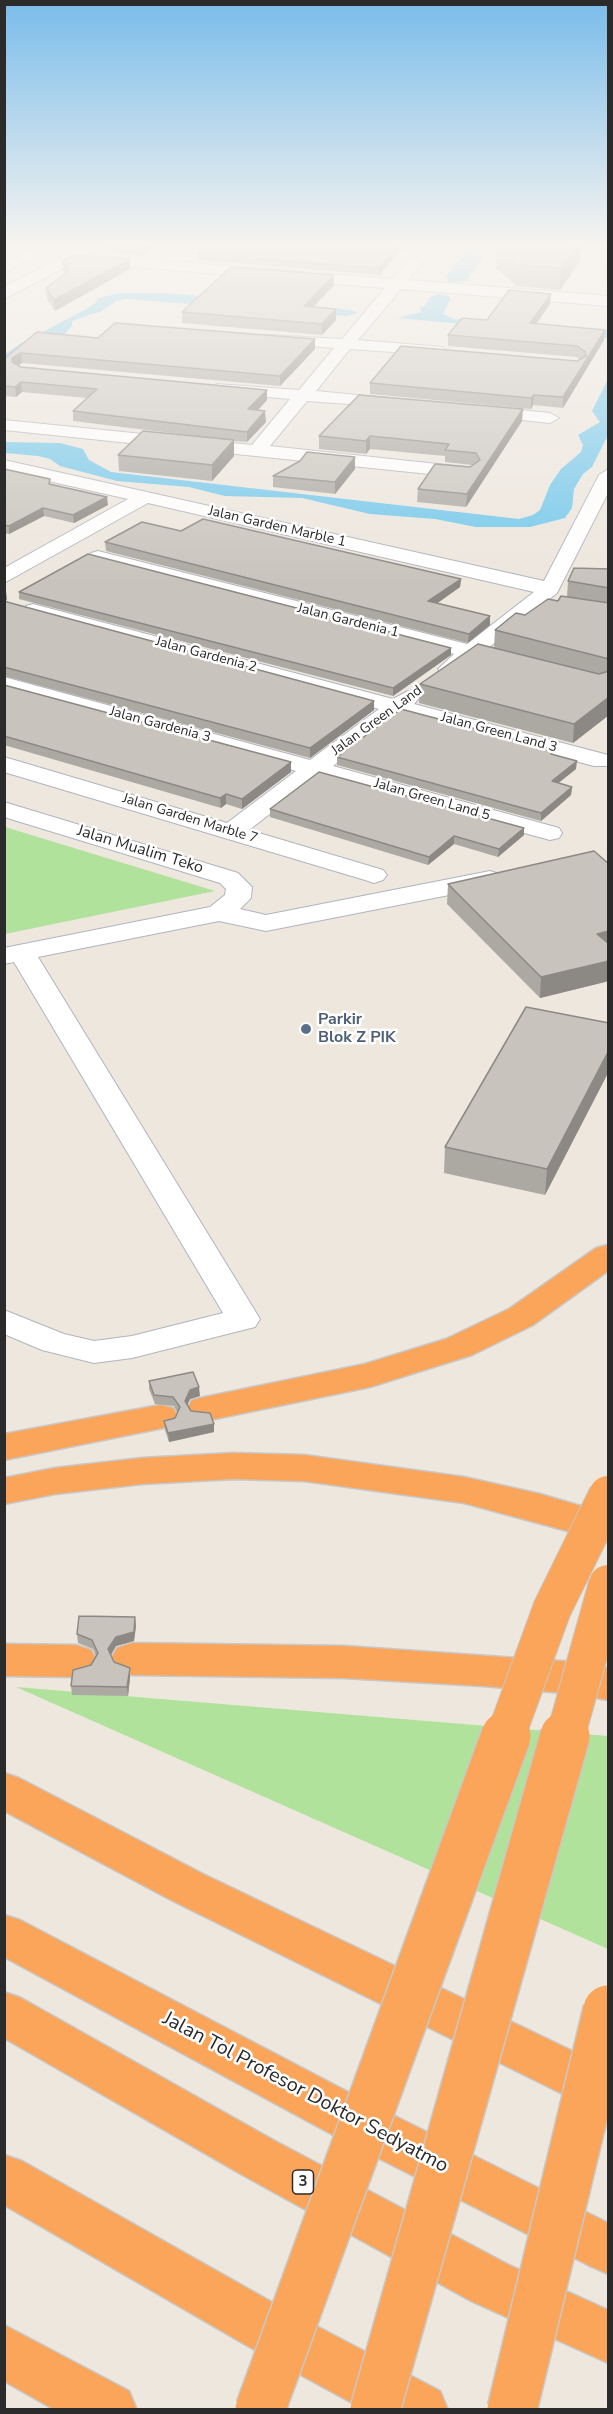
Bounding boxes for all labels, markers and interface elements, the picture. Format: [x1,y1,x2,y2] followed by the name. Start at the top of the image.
[207,503,347,551] street label: Jalan Garden Marble 1
[296,600,400,642] street label: Jalan Gardenia 1
[154,633,258,677] street label: Jalan Gardenia 2
[328,683,426,759] street label: Jalan Green Land
[108,703,212,747] street label: Jalan Gardenia 3
[439,709,559,757] street label: Jalan Green Land 3
[372,775,492,825] street label: Jalan Green Land 5
[120,790,260,848] street label: Jalan Garden Marble 7
[75,822,205,878] street label: Jalan Mualim Teko
[318,1010,396,1048] place label: Parkir Blok Z PIK
[299,1022,313,1036] marker: Parkir Blok Z PIK
[158,2007,452,2179] street label: Jalan Tol Profesor Doktor Sedyatmo
[292,2170,314,2194] road number: 3

